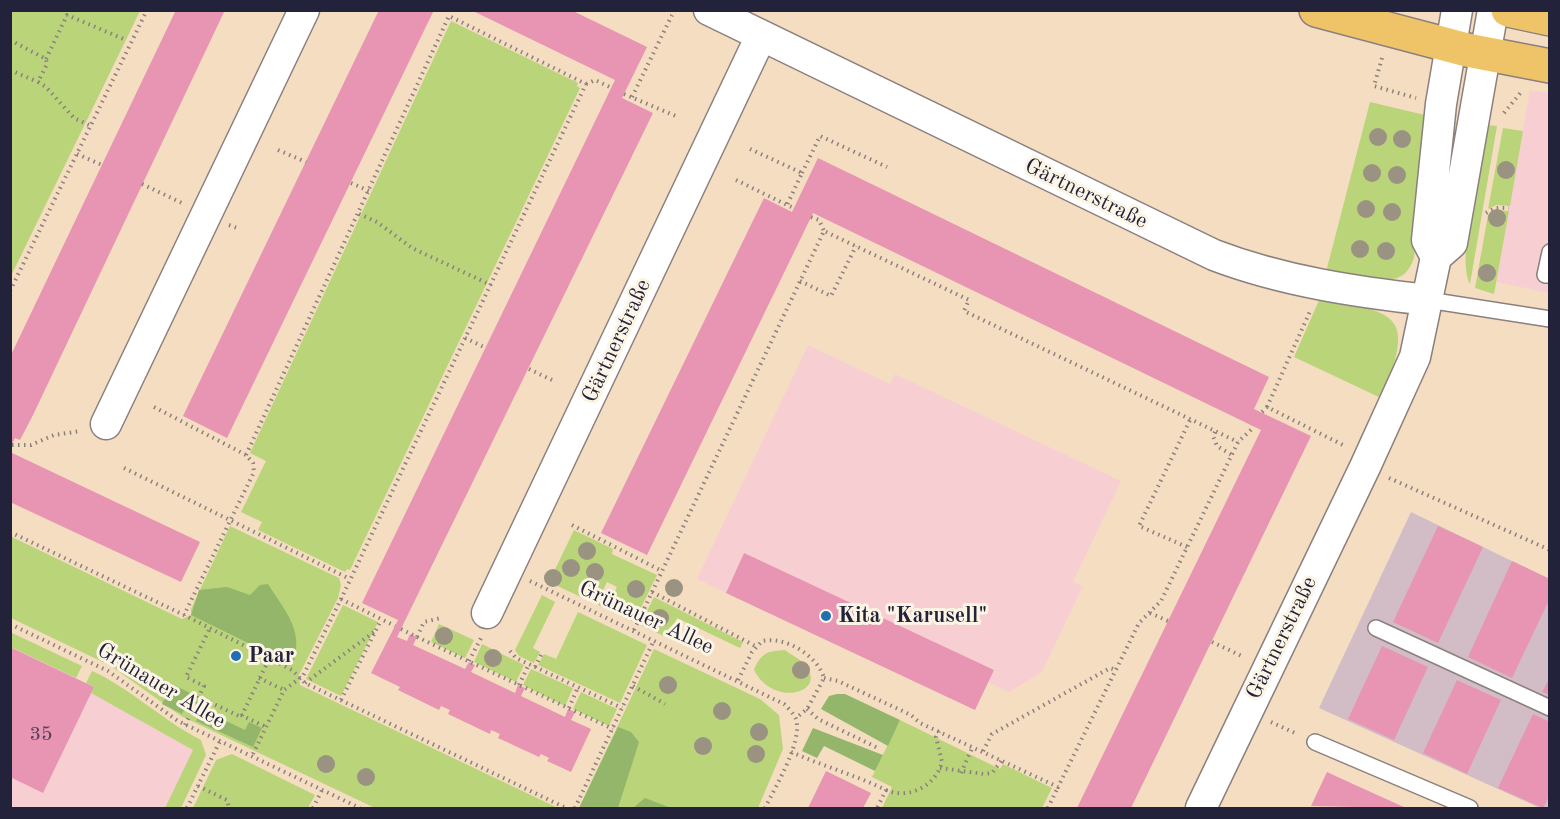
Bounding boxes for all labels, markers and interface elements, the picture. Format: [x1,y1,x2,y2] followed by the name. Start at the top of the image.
[1020,153,1152,235] street label: Gärtnerstraße
[577,275,657,407] street label: Gärtnerstraße
[1241,572,1323,704] street label: Gärtnerstraße
[575,575,717,661] street label: Grünauer Allee
[838,603,987,629] place label: Kita "Karusell"
[819,609,833,623] marker: Kita "Karusell"
[92,637,230,735] street label: Grünauer Allee
[248,643,294,669] place label: Paar
[229,649,243,663] marker: Paar
[29,723,53,747] house number: 35

